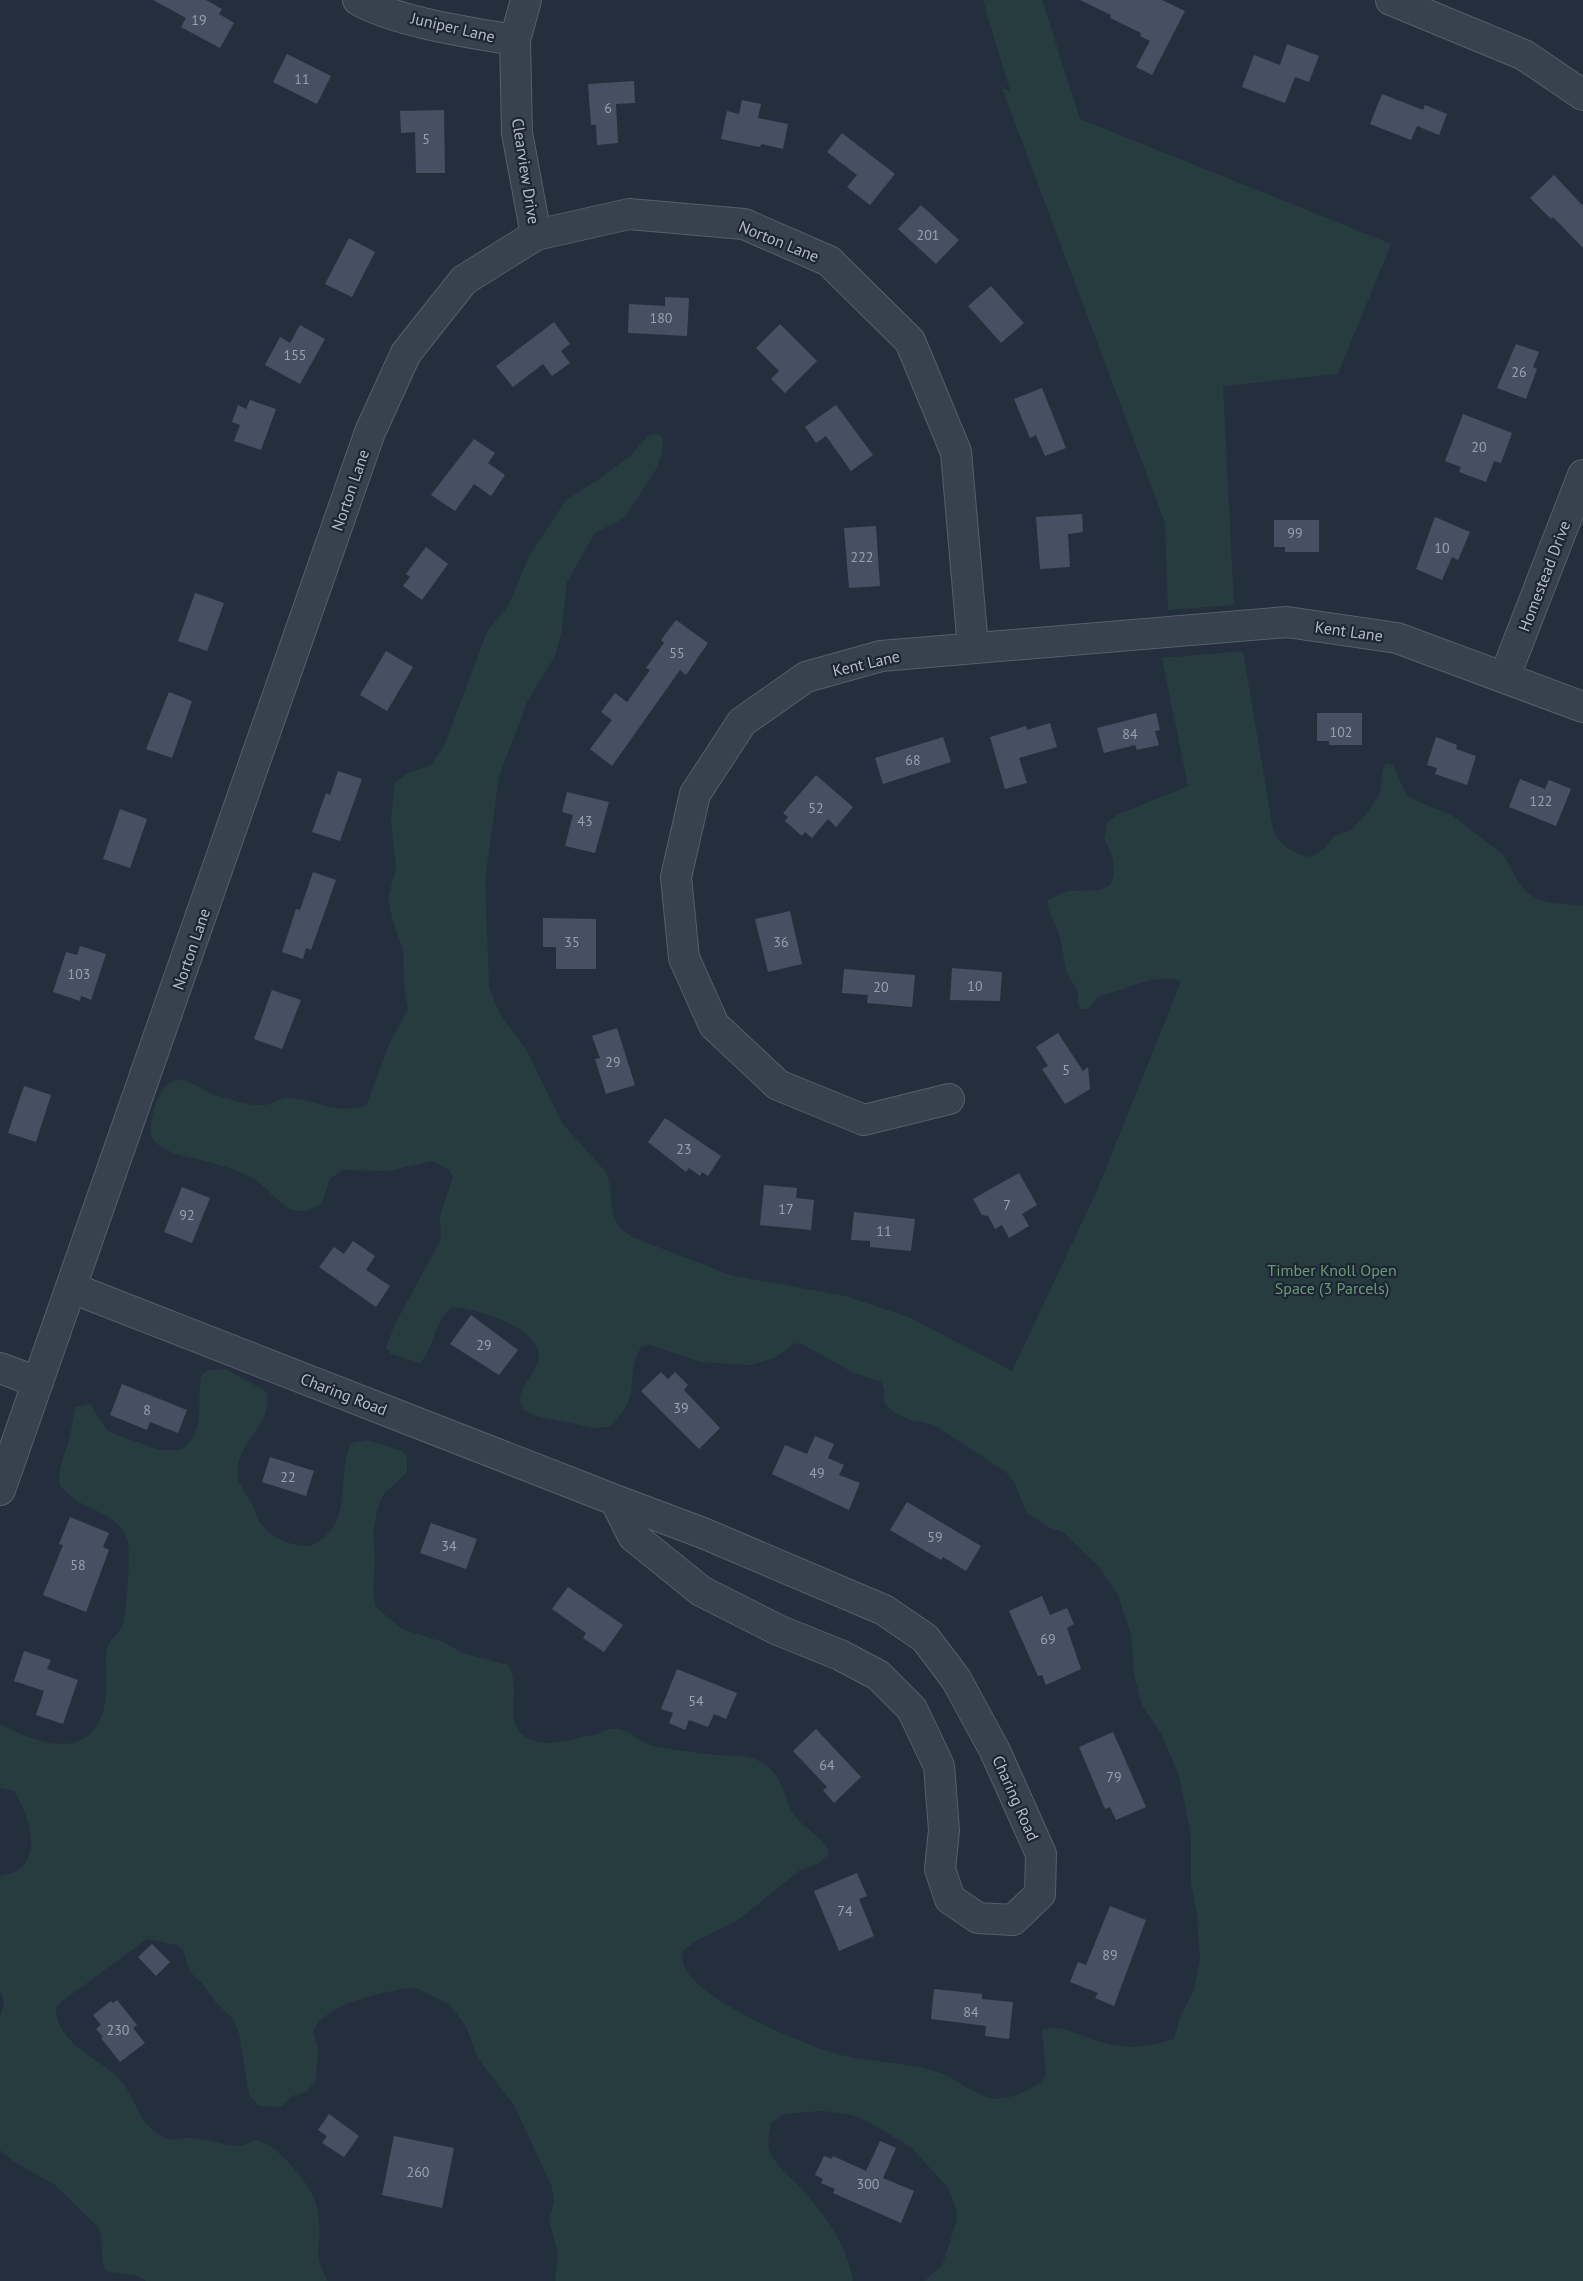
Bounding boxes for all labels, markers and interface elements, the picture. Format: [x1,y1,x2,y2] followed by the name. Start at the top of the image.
[408,7,497,46] street label: Juniper Lane
[191,11,207,29] house number: 19
[294,70,310,88] house number: 11
[604,99,612,117] house number: 6
[508,117,544,225] street label: Clearview Drive
[422,130,430,148] house number: 5
[736,216,822,266] street label: Norton Lane
[917,226,939,244] house number: 201
[650,309,673,327] house number: 180
[284,346,306,364] house number: 155
[1511,363,1527,381] house number: 26
[1471,438,1487,456] house number: 20
[327,447,373,533] street label: Norton Lane
[1514,518,1574,634] street label: Homestead Drive
[1287,524,1303,542] house number: 99
[1434,539,1450,557] house number: 10
[851,548,873,566] house number: 222
[1314,616,1384,646] street label: Kent Lane
[669,644,685,662] house number: 55
[830,646,902,680] street label: Kent Lane
[1330,723,1352,741] house number: 102
[1122,725,1138,743] house number: 84
[905,751,921,769] house number: 68
[1530,792,1552,810] house number: 122
[808,799,824,817] house number: 52
[577,812,593,830] house number: 43
[168,906,214,992] street label: Norton Lane
[564,933,580,951] house number: 35
[773,933,789,951] house number: 36
[68,965,90,983] house number: 103
[967,977,983,995] house number: 10
[873,978,889,996] house number: 20
[605,1053,621,1071] house number: 29
[1062,1061,1070,1079] house number: 5
[676,1140,692,1158] house number: 23
[1003,1196,1011,1214] house number: 7
[778,1200,794,1218] house number: 17
[179,1206,195,1224] house number: 92
[876,1222,892,1240] house number: 11
[1267,1260,1397,1298] park label: Timber Knoll Open Space (3 Parcels)
[476,1336,492,1354] house number: 29
[298,1368,390,1420] street label: Charing Road
[673,1399,689,1417] house number: 39
[143,1401,151,1419] house number: 8
[809,1464,825,1482] house number: 49
[280,1468,296,1486] house number: 22
[927,1528,943,1546] house number: 59
[441,1537,457,1555] house number: 34
[70,1556,86,1574] house number: 58
[1040,1630,1056,1648] house number: 69
[688,1692,704,1710] house number: 54
[988,1752,1044,1844] street label: Charing Road
[819,1756,835,1774] house number: 64
[1106,1768,1122,1786] house number: 79
[837,1902,853,1920] house number: 74
[1102,1946,1118,1964] house number: 89
[963,2003,979,2021] house number: 84
[107,2021,130,2039] house number: 230
[407,2163,430,2181] house number: 260
[857,2175,880,2193] house number: 300

